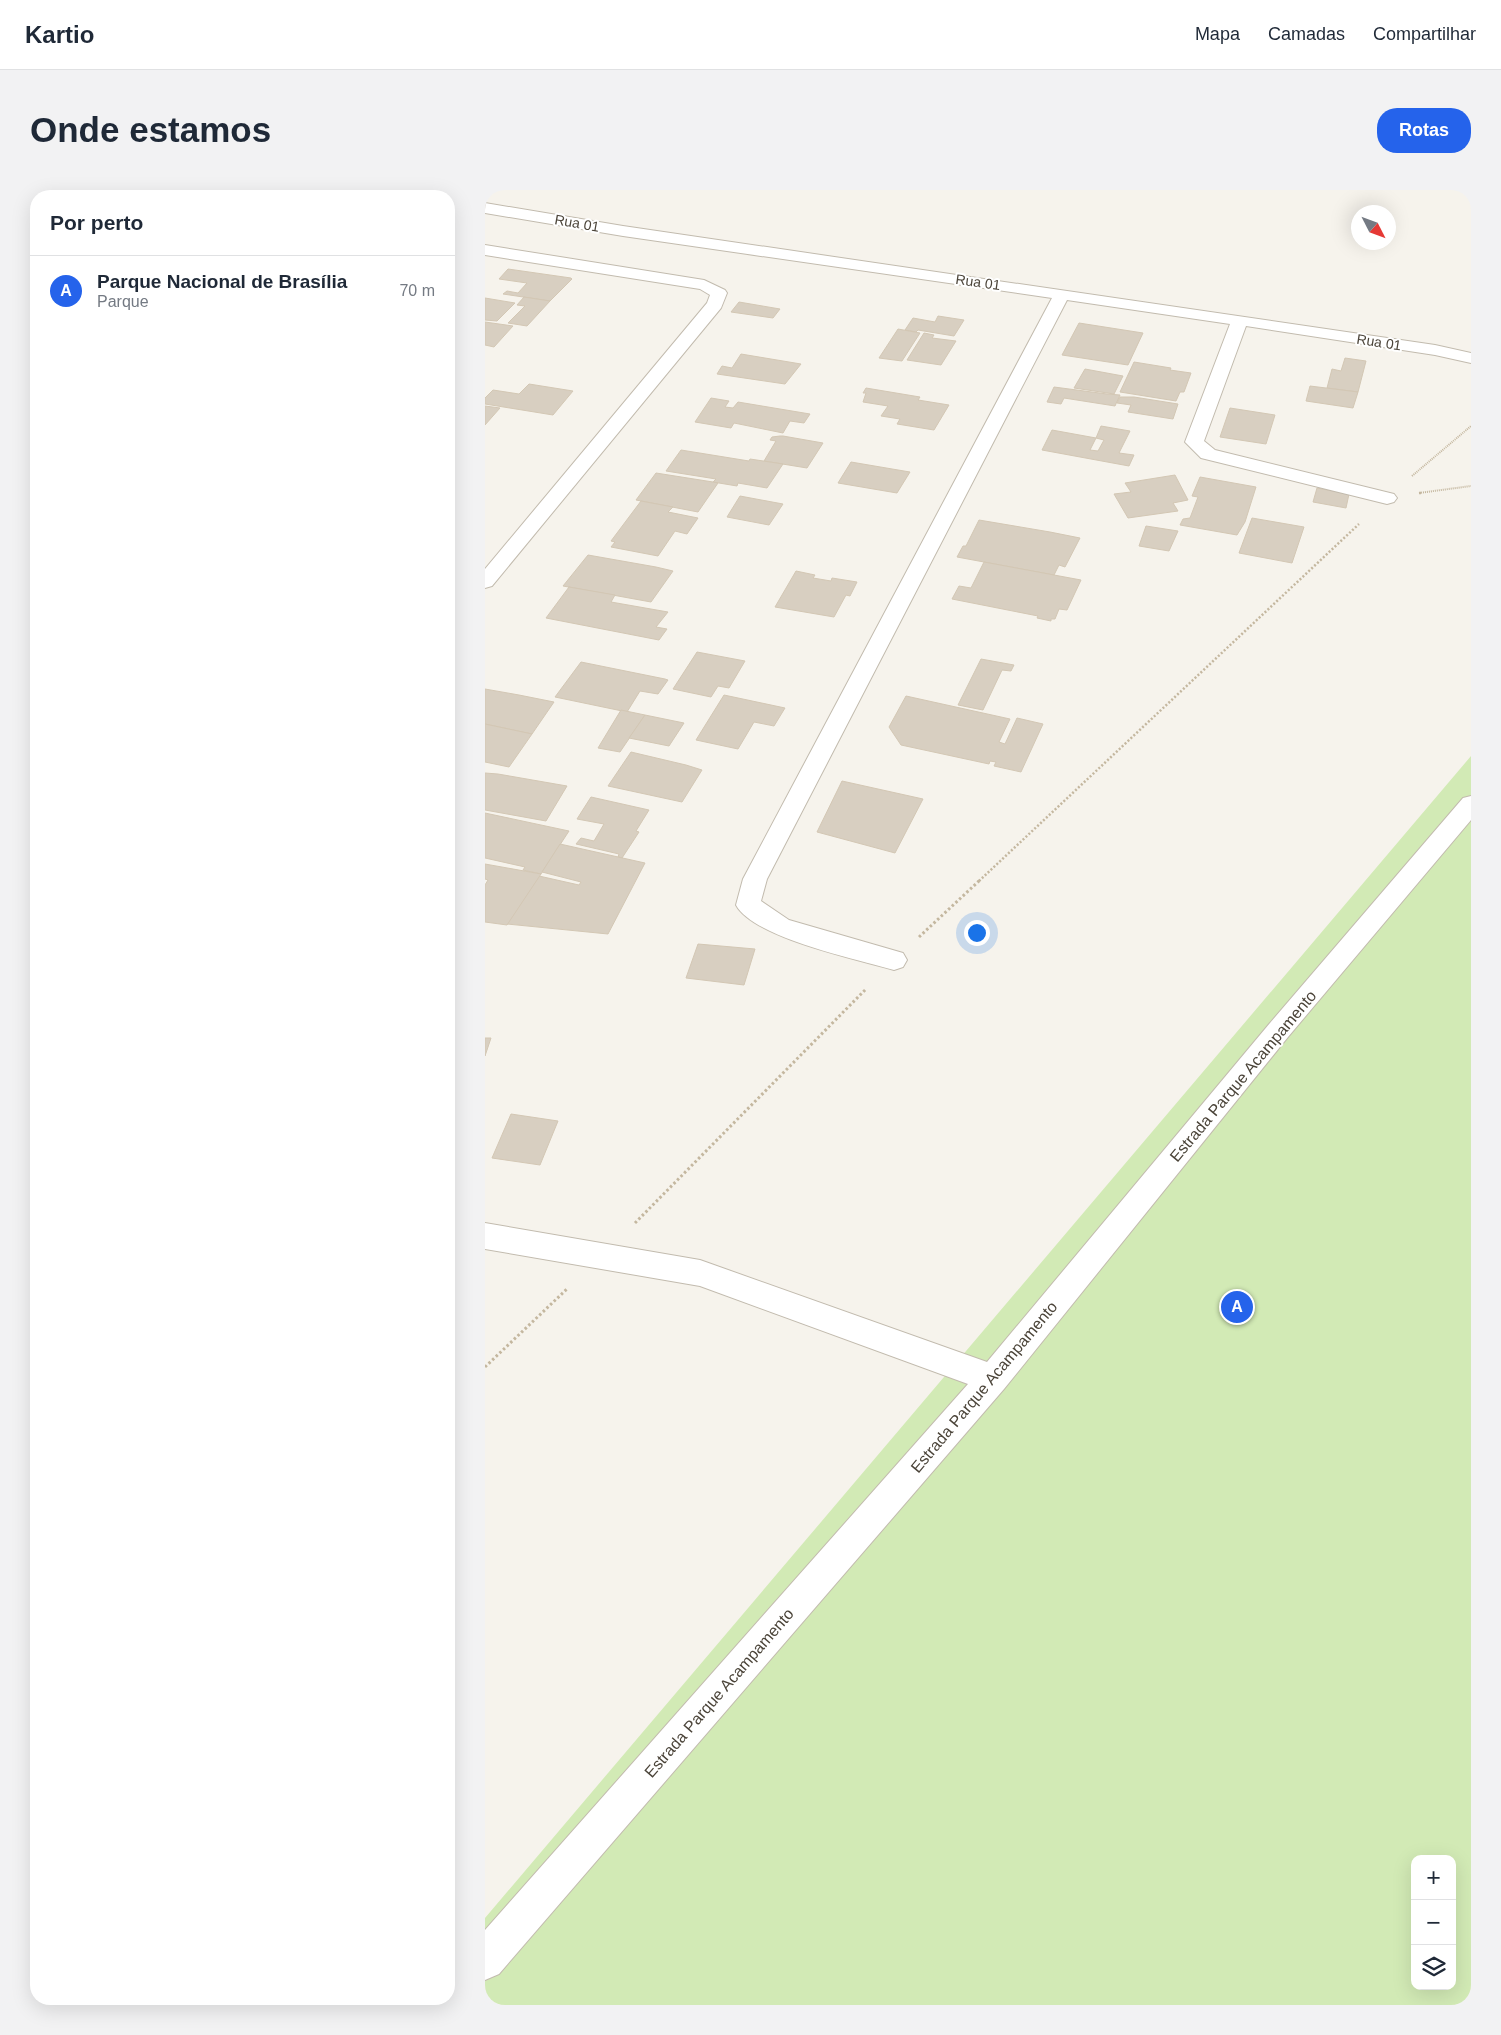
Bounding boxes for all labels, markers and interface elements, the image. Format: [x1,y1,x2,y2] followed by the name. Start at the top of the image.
[25,21,94,48] text: Kartio
[1195,24,1240,44] text: Mapa
[1268,24,1345,44] text: Camadas
[1373,24,1476,44] text: Compartilhar
[1377,108,1471,153] button: Rotas
[30,110,271,149] text: Onde estamos
[1351,205,1396,250] north arrow
[50,211,143,234] text: Por perto
[553,211,601,235] street label: Rua 01
[97,271,347,292] text: Parque Nacional de Brasília
[955,271,1002,293] street label: Rua 01
[60,282,72,299] text: A
[399,282,435,299] text: 70 m
[97,293,149,310] text: Parque
[1355,331,1403,353] street label: Rua 01
[964,920,990,946] your location
[1166,987,1320,1165] street label: Estrada Parque Acampamento
[1221,1288,1253,1326] pin: A
[907,1298,1061,1476] street label: Estrada Parque Acampamento
[641,1605,797,1781] street label: Estrada Parque Acampamento
[1411,1855,1456,1990] map controls
[1411,1855,1456,1900] button: +
[1411,1900,1456,1945] button: −
[1411,1945,1456,1990] button: layers

